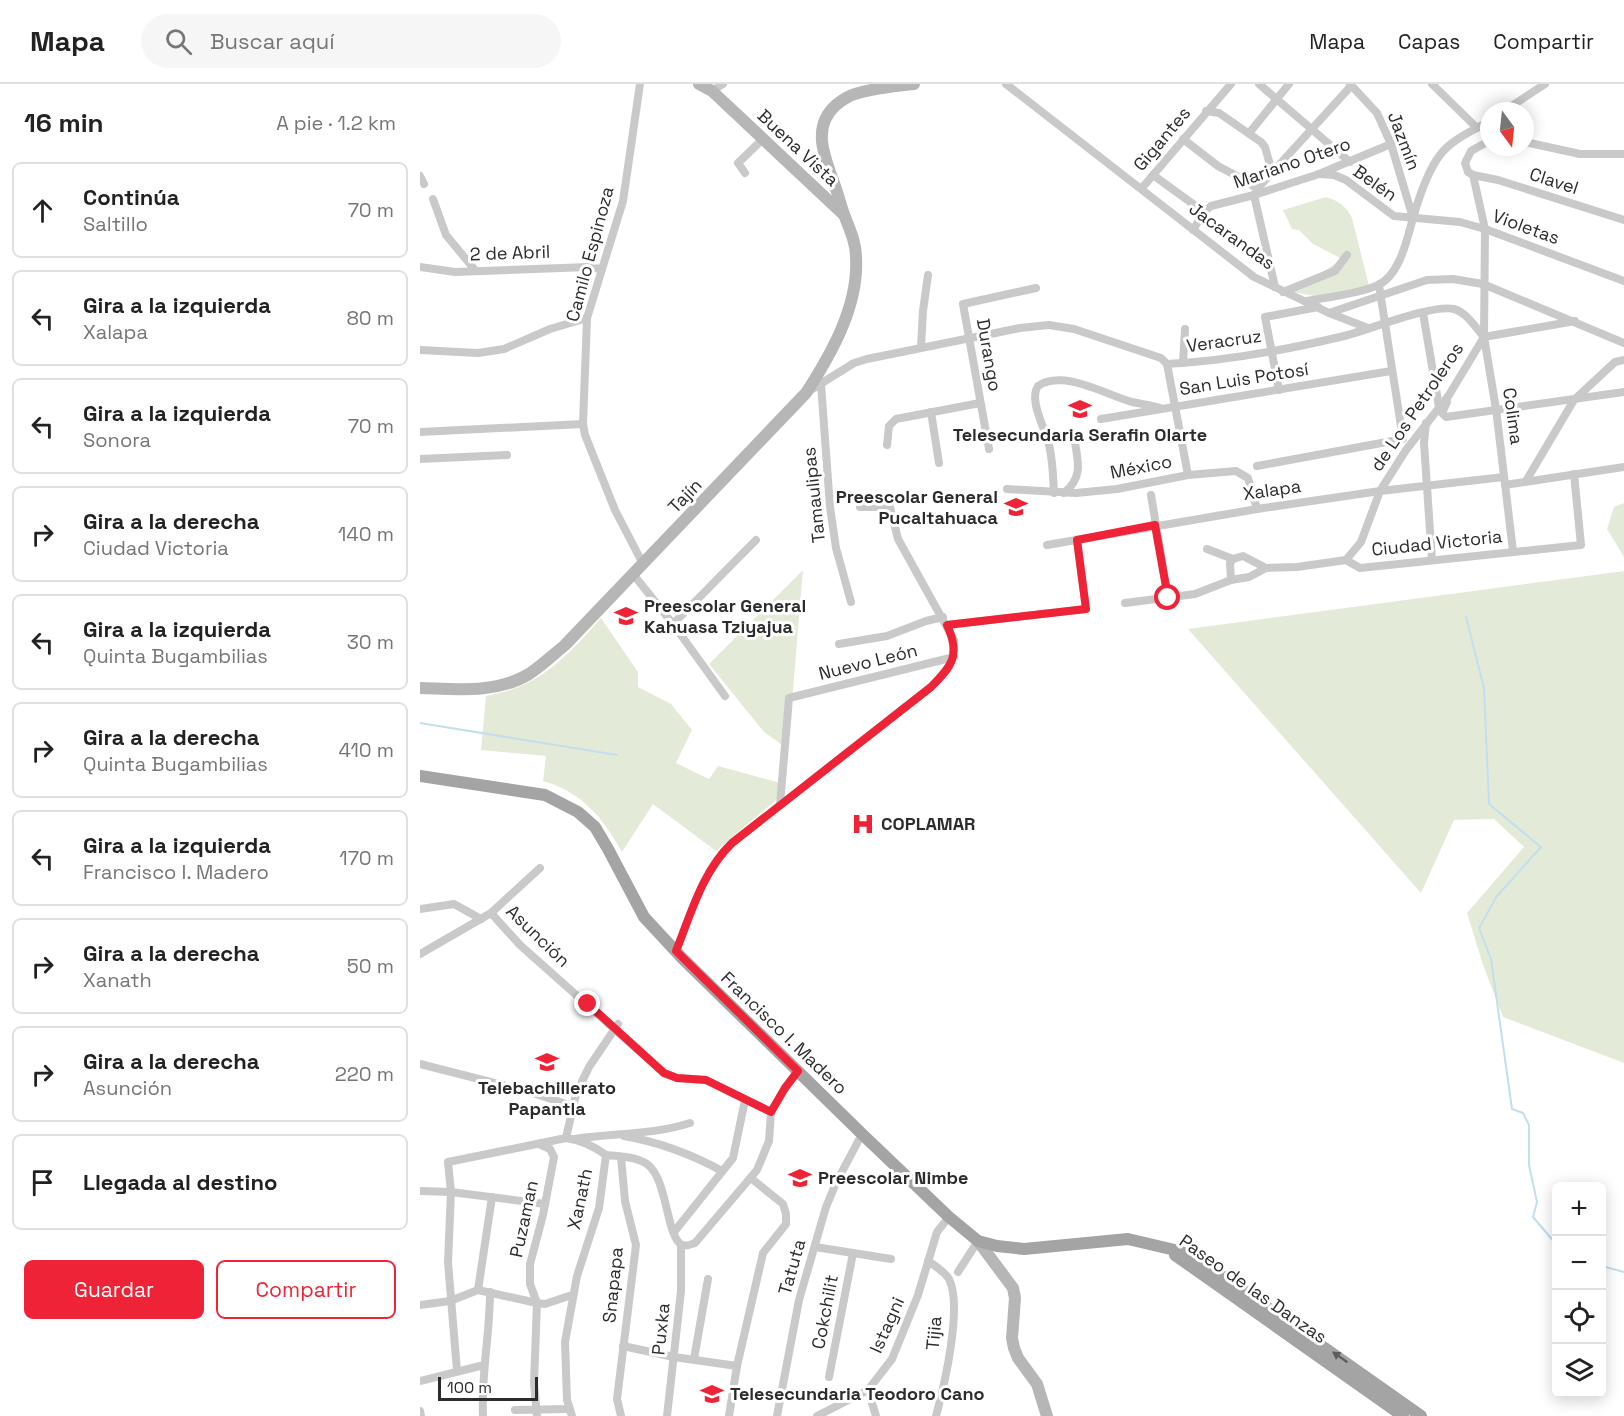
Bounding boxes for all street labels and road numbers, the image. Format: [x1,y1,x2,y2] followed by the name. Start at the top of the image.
[1128,102,1195,176] street label: Gigantes
[753,104,844,191] street label: Buena Vista
[1383,108,1426,173] street label: Jazmín
[1230,132,1353,193] street label: Mariano Otero
[1349,159,1402,206] street label: Belén
[1527,162,1582,199] street label: Clavel
[560,184,619,324] street label: Camilo Espinoza
[1185,197,1280,274] street label: Jacarandas
[1490,204,1563,249] street label: Violetas
[469,240,551,265] street label: 2 de Abril
[972,317,1007,393] street label: Durango
[1185,324,1263,357] street label: Veracruz
[1365,338,1468,476] street label: de Los Petroleros
[1178,357,1311,400] street label: San Luis Potosí
[1498,386,1529,446] street label: Colima
[797,446,830,544] street label: Tamaulipas
[1108,449,1174,484] street label: México
[663,474,707,518] street label: Tajín
[1241,474,1302,505] street label: Xalapa
[1370,524,1503,561] street label: Ciudad Victoria
[816,638,920,685] street label: Nuevo León
[502,900,575,972] street label: Asunción
[716,966,852,1099] street label: Francisco I. Madero
[562,1166,597,1232] street label: Xanath
[504,1178,543,1260] street label: Puzaman
[1175,1229,1332,1348] street label: Paseo de las Danzas
[773,1236,810,1297] street label: Tatuta
[597,1246,628,1324] street label: Snapapa
[806,1273,843,1351] street label: Cokchilit
[864,1293,909,1356] street label: Istagni
[646,1302,675,1356] street label: Puxka
[921,1315,946,1351] street label: Tijia

